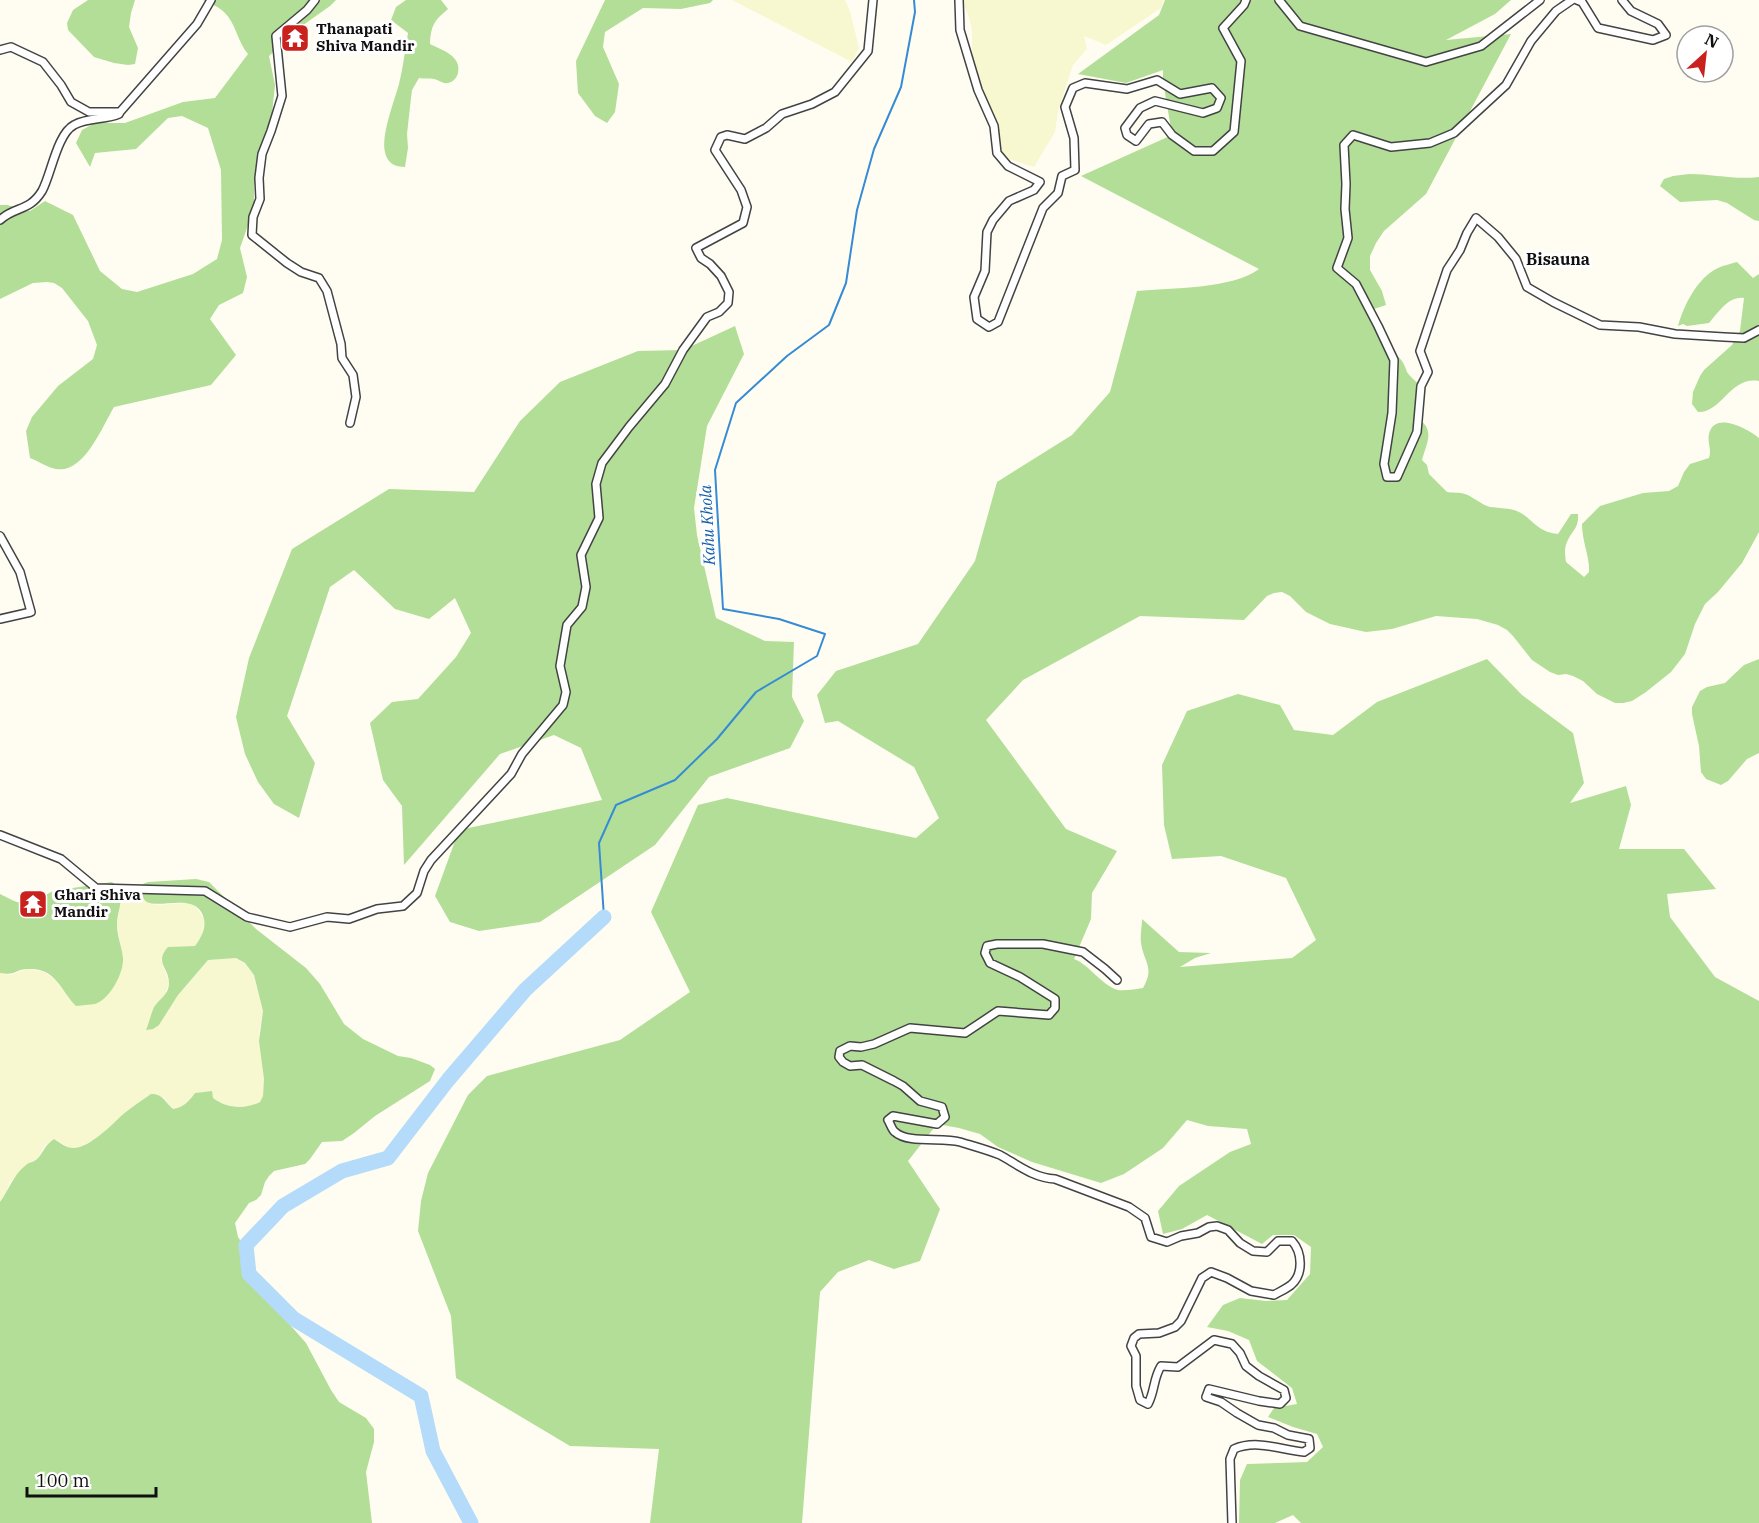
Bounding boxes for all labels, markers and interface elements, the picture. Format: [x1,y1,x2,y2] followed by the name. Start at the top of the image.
[316,19,415,55] place label: Thanapati Shiva Mandir
[279,22,311,54] temple icon: Thanapati Shiva Mandir
[1675,24,1735,84] north arrow
[1702,29,1722,52] text: N
[1526,249,1590,269] district label: Bisauna
[695,484,719,567] water label: Kahu Khola
[54,885,141,921] place label: Ghari Shiva Mandir
[17,888,49,920] temple icon: Ghari Shiva Mandir
[27,1460,156,1498] scale bar
[36,1469,90,1492] text: 100 m

